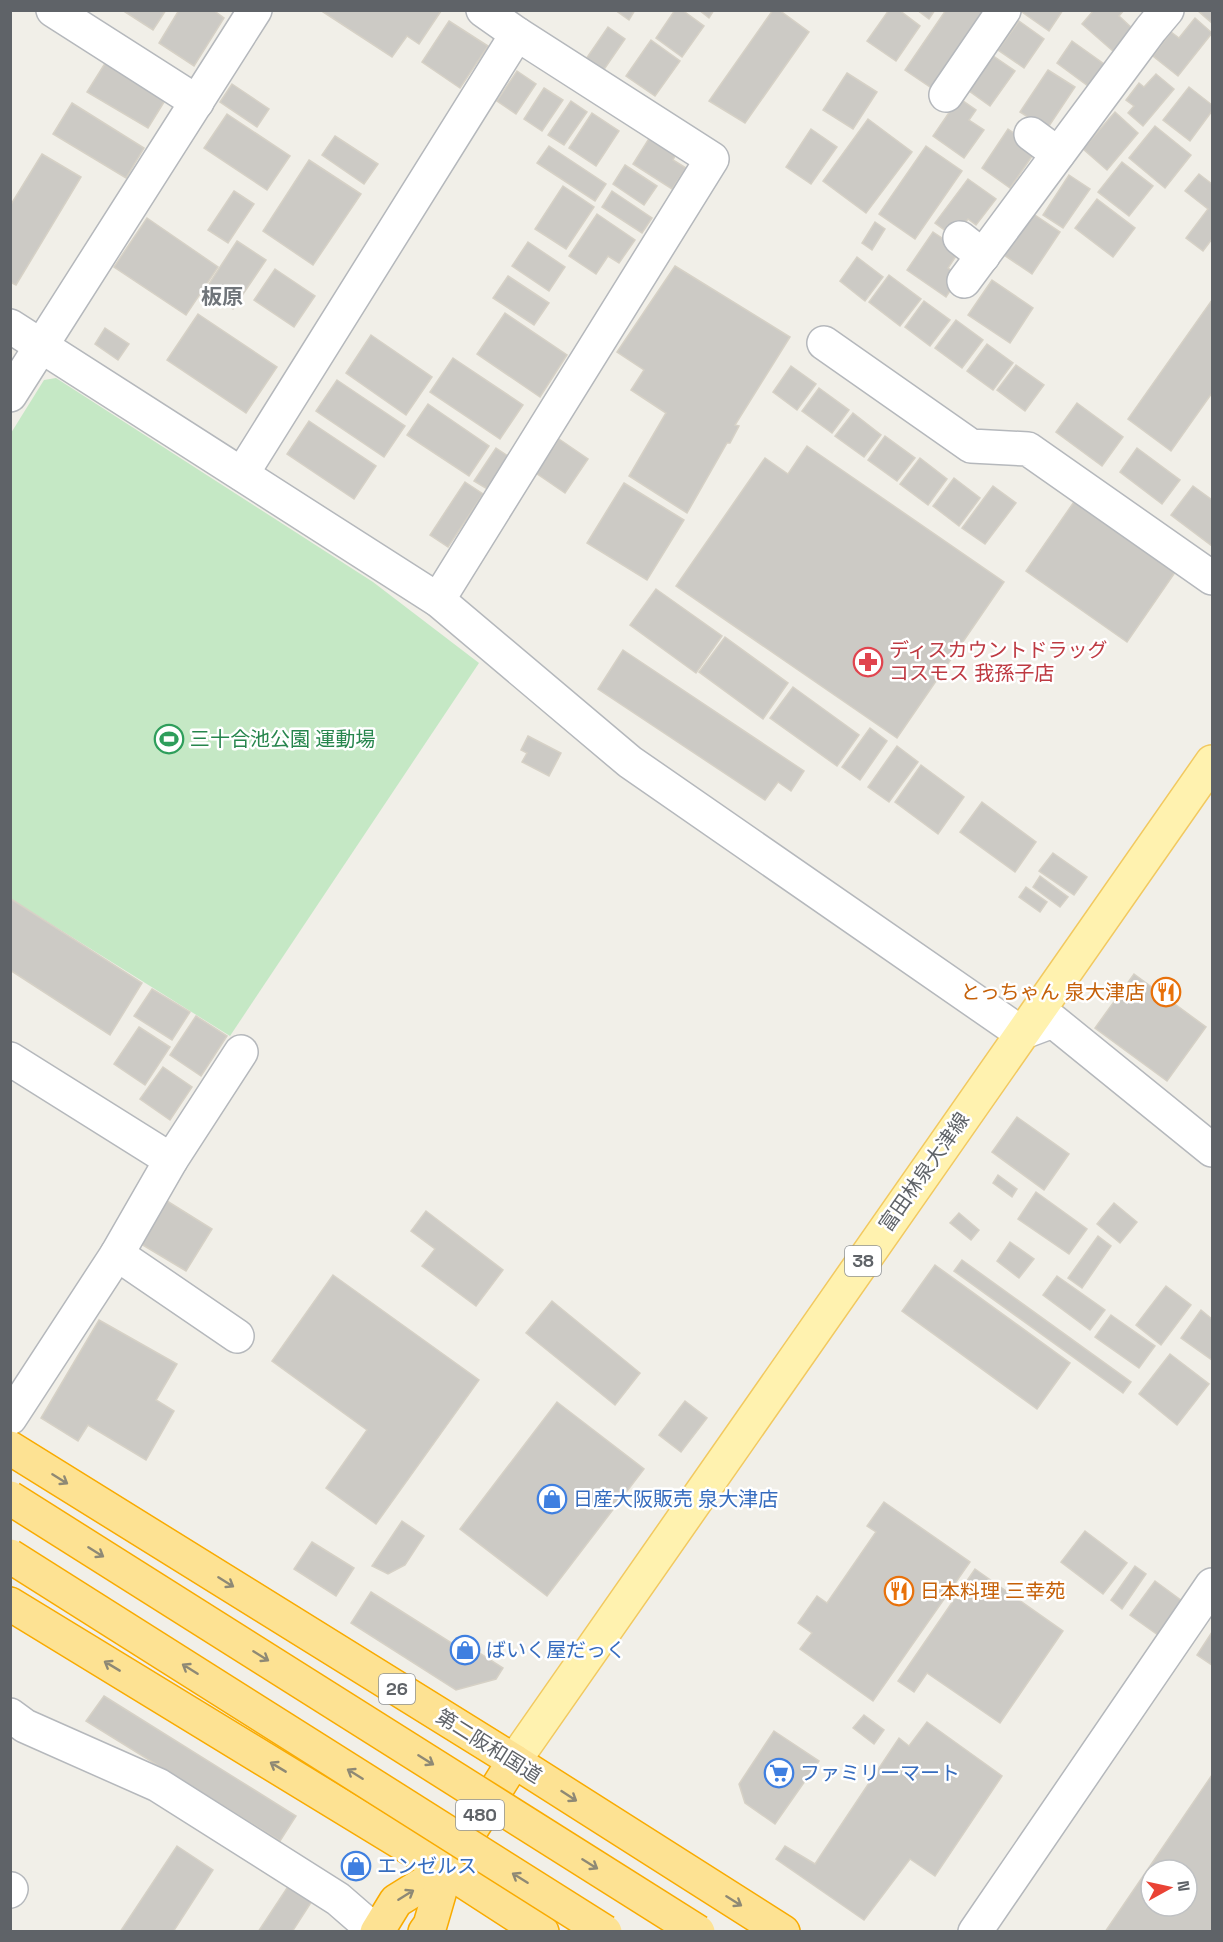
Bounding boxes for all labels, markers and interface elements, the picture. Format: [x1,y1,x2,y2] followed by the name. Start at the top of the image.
[201,283,243,310] district label: 板原
[889,637,1108,686] place label: ディスカウントドラッグ コスモス 我孫子店
[852,646,884,678] pharmacy icon: ディスカウントドラッグ コスモス 我孫子店
[153,723,185,755] sports icon: 三十合池公園 運動場
[190,726,375,752] place label: 三十合池公園 運動場
[1150,976,1182,1008] restaurant icon: とっちゃん 泉大津店
[960,979,1145,1005] place label: とっちゃん 泉大津店
[873,1107,975,1237] street label: 富田林泉大津線
[845,1246,881,1276] road number: 38
[51,1473,68,1485] one-way arrow
[536,1483,568,1515] shop icon: 日産大阪販売 泉大津店
[573,1486,778,1512] place label: 日産大阪販売 泉大津店
[87,1546,103,1558] one-way arrow
[883,1575,915,1607] restaurant icon: 日本料理 三幸苑
[217,1576,234,1588] one-way arrow
[920,1578,1065,1604] place label: 日本料理 三幸苑
[449,1634,481,1666] shop icon: ばいく屋だっく
[486,1637,626,1663] place label: ばいく屋だっく
[252,1650,268,1662] one-way arrow
[104,1659,121,1671] one-way arrow
[182,1663,199,1675] one-way arrow
[379,1674,415,1704] road number: 26
[431,1703,547,1789] street label: 第二阪和国道
[417,1753,434,1766] one-way arrow
[763,1757,795,1789] supermarket icon: ファミリーマート
[800,1760,960,1786] place label: ファミリーマート
[270,1761,287,1773] one-way arrow
[347,1767,364,1779] one-way arrow
[560,1791,577,1803] one-way arrow
[456,1800,504,1830] road number: 480
[340,1850,372,1882] shop icon: エンゼルス
[377,1853,477,1879] place label: エンゼルス
[582,1857,599,1870] one-way arrow
[1139,1858,1199,1918] north arrow
[512,1871,529,1883] one-way arrow
[1172,1879,1195,1893] text: N
[397,1888,414,1900] one-way arrow
[725,1895,742,1907] one-way arrow

